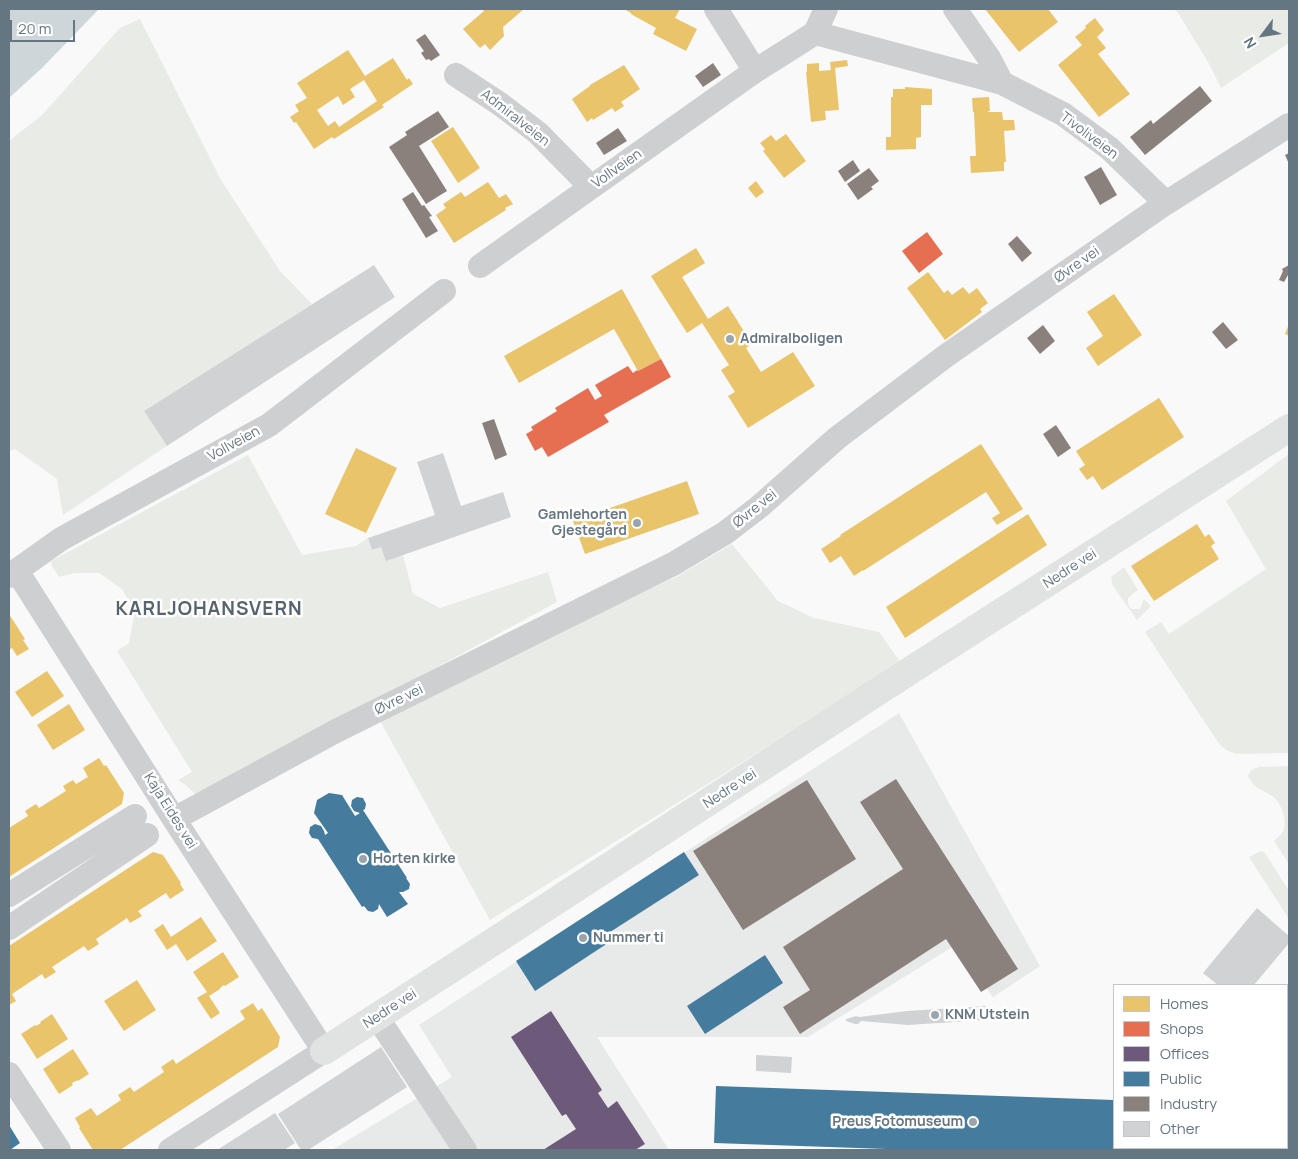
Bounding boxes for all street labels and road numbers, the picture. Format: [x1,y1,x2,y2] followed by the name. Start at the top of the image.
[477,86,553,150] street label: Admiralveien
[1057,109,1121,163] street label: Tivoliveien
[589,146,645,192] street label: Vollveien
[1051,243,1103,287] street label: Øvre vei
[205,423,263,465] street label: Vollveien
[730,486,780,532] street label: Øvre vei
[1040,546,1100,592] street label: Nedre vei
[372,681,426,719] street label: Øvre vei
[700,766,760,812] street label: Nedre vei
[140,770,200,852] street label: Kaja Eides vei
[360,986,420,1032] street label: Nedre vei

